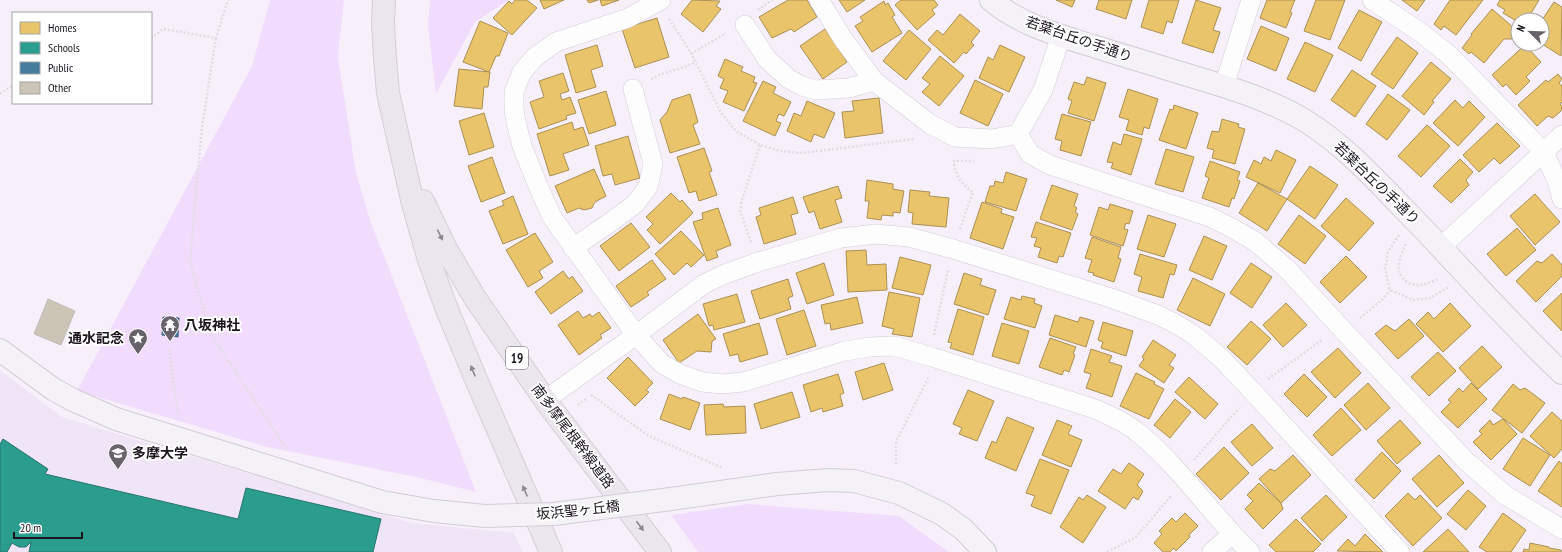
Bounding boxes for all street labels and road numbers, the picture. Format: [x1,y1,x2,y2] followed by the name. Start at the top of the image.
[1023,12,1135,66] street label: 若葉台丘の手通り
[1330,138,1424,228] street label: 若葉台丘の手通り
[506,347,528,369] road number: 19
[528,380,618,492] street label: 南多摩尾根幹線道路
[535,497,621,523] street label: 坂浜聖ヶ丘橋

